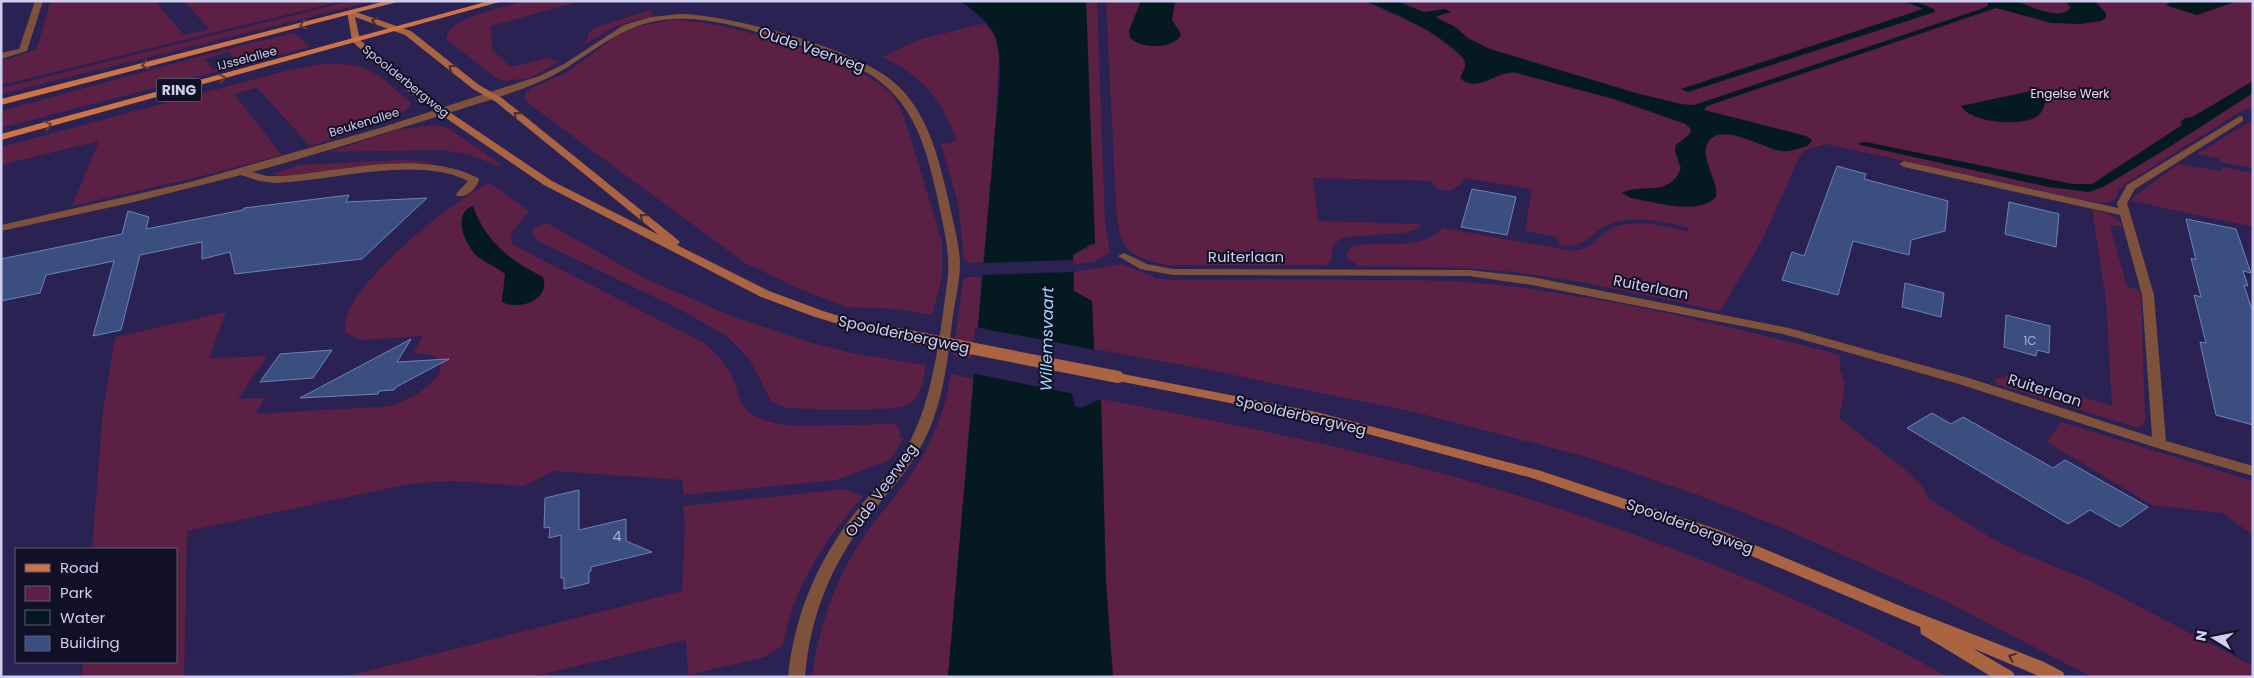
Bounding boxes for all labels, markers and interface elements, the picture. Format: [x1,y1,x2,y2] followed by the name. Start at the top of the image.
[372,17,380,27] one-way arrow
[298,19,307,30] one-way arrow
[756,21,868,77] street label: Oude Veerweg
[359,41,453,121] street label: Spoolderbergweg
[215,42,279,74] street label: IJsselallee
[141,59,150,70] one-way arrow
[449,65,458,73] one-way arrow
[218,73,227,84] one-way arrow
[156,78,202,102] road number: RING
[2030,85,2110,102] park label: Engelse Werk
[327,103,401,141] street label: Beukenallee
[513,112,522,121] one-way arrow
[44,120,52,130] one-way arrow
[640,213,649,222] one-way arrow
[1208,246,1284,267] street label: Ruiterlaan
[1612,269,1690,305] street label: Ruiterlaan
[1035,285,1059,391] water label: Willemsvaart
[836,310,972,358] street label: Spoolderbergweg
[2023,332,2037,349] house number: 1C
[2005,368,2085,412] street label: Ruiterlaan
[1233,390,1369,440] street label: Spoolderbergweg
[840,439,922,541] street label: Oude Veerweg
[1624,493,1756,559] street label: Spoolderbergweg
[612,525,622,546] house number: 4
[15,548,178,663] legend
[60,557,99,578] text: Road
[60,582,92,603] text: Park
[60,607,106,628] text: Water
[2189,613,2239,663] north arrow
[2190,629,2212,643] text: N
[60,632,120,653] text: Building
[2009,653,2017,663] one-way arrow

